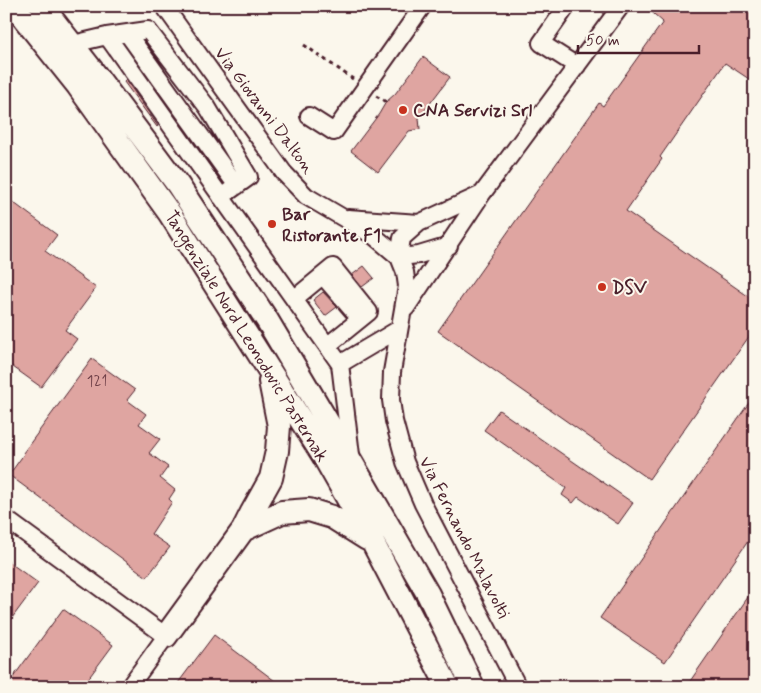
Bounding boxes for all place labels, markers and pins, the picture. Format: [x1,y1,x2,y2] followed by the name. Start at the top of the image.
[413,99,532,123] place label: CNA Servizi Srl
[397,104,409,116] marker: CNA Servizi Srl
[282,203,381,248] place label: Bar Ristorante F1
[266,218,278,230] marker: Bar Ristorante F1
[612,276,648,300] place label: DSV
[596,281,608,293] marker: DSV

